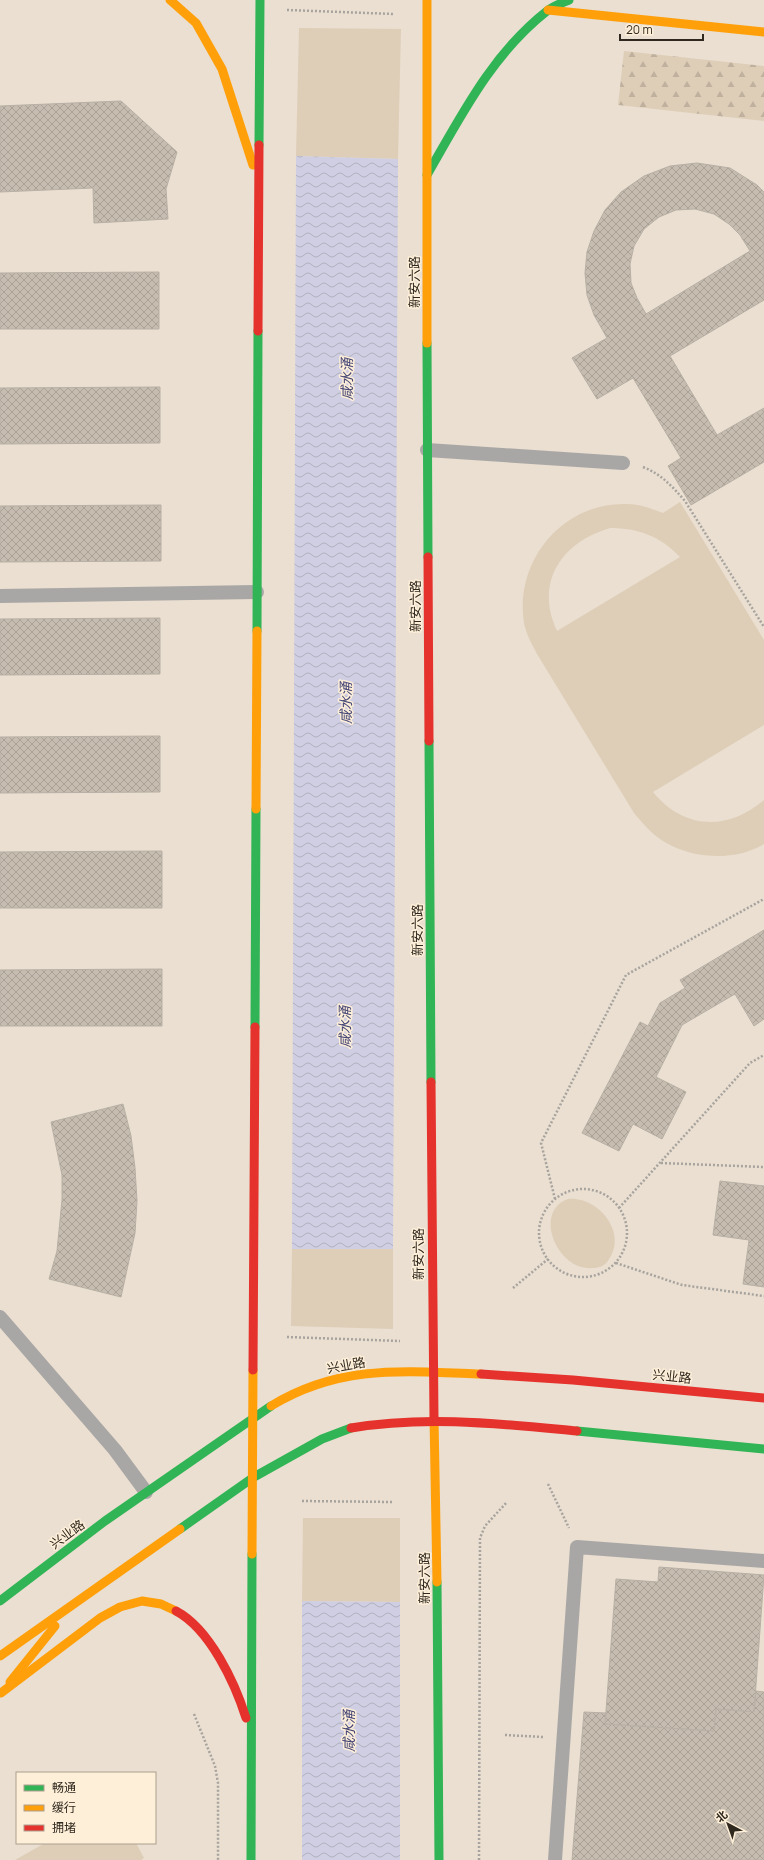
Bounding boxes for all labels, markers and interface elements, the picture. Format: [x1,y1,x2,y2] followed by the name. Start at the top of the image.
[620,16,703,42] scale bar
[626,21,653,38] text: 20 m
[405,256,423,308] street label: 新安六路
[337,356,356,400] water label: 咸水涌
[406,580,424,632] street label: 新安六路
[336,680,355,724] water label: 咸水涌
[408,904,426,956] street label: 新安六路
[335,1004,354,1048] water label: 咸水涌
[409,1228,427,1280] street label: 新安六路
[325,1353,367,1377] street label: 兴业路
[652,1365,692,1387] street label: 兴业路
[46,1515,88,1553] street label: 兴业路
[415,1552,433,1604] street label: 新安六路
[339,1708,358,1752] water label: 咸水涌
[16,1772,156,1844] legend
[52,1779,76,1796] text: 畅通
[52,1799,76,1816] text: 缓行
[708,1804,748,1844] north arrow
[712,1807,730,1825] text: 北
[52,1819,76,1836] text: 拥堵

